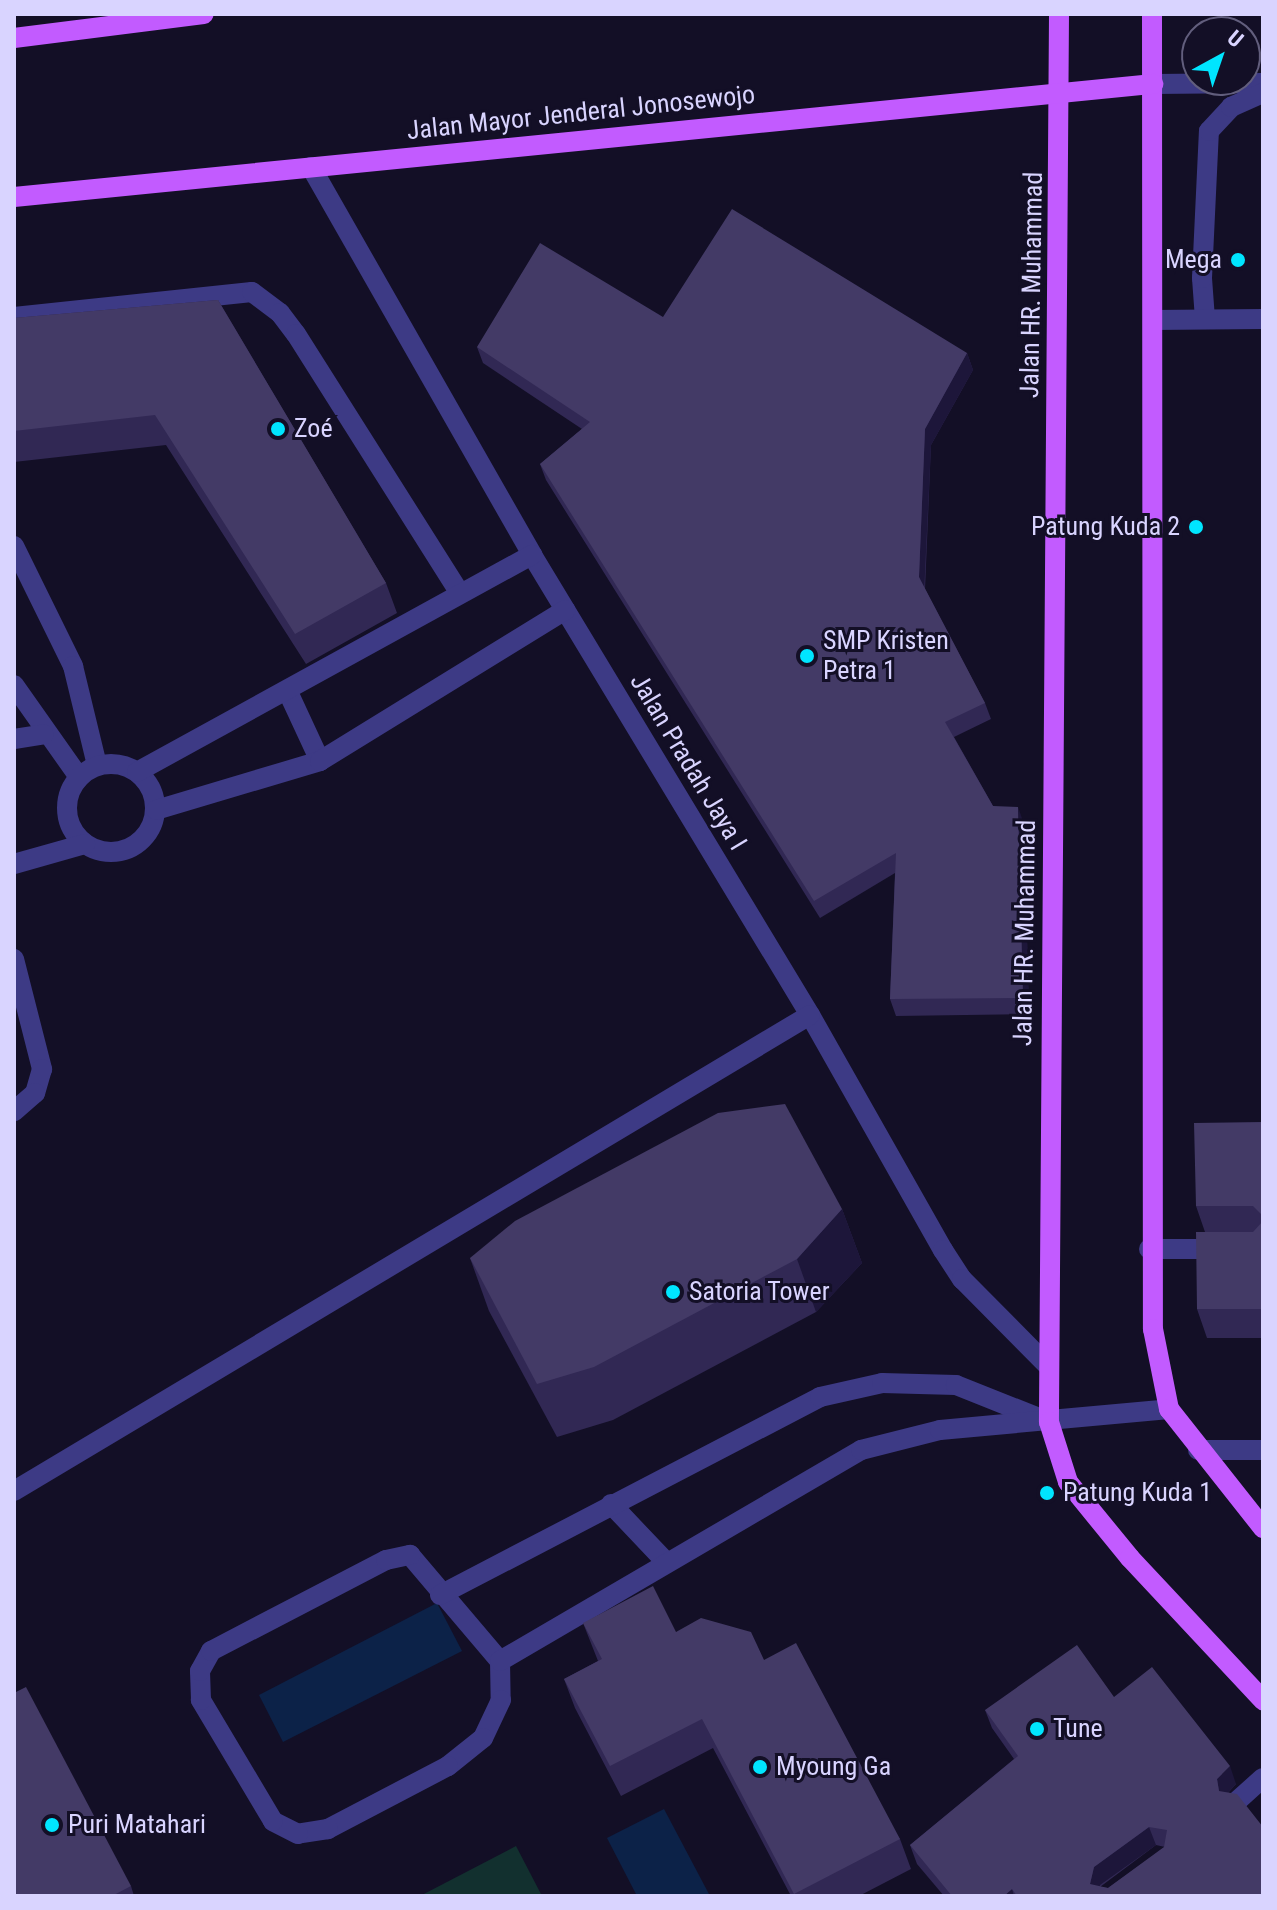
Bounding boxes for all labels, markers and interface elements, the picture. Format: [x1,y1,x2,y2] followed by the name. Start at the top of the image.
[1181,16,1261,96] north arrow
[1223,25,1248,52] text: U
[405,79,757,147] street label: Jalan Mayor Jenderal Jonosewojo
[1014,172,1050,398] street label: Jalan HR. Muhammad
[1165,244,1222,276] place label: Mega
[1229,251,1247,269] marker: Mega
[294,413,333,445] place label: Zoé
[269,420,287,438] marker: Zoé
[1031,511,1180,543] place label: Patung Kuda 2
[1187,518,1205,536] marker: Patung Kuda 2
[823,625,949,686] place label: SMP Kristen Petra 1
[798,647,816,665] marker: SMP Kristen Petra 1
[623,668,753,856] street label: Jalan Pradah Jaya I
[1007,820,1043,1046] street label: Jalan HR. Muhammad
[689,1276,830,1308] place label: Satoria Tower
[664,1283,682,1301] marker: Satoria Tower
[1063,1477,1212,1509] place label: Patung Kuda 1
[1038,1484,1056,1502] marker: Patung Kuda 1
[1053,1713,1103,1745] place label: Tune
[1028,1720,1046,1738] marker: Tune
[776,1751,891,1783] place label: Myoung Ga
[751,1758,769,1776] marker: Myoung Ga
[68,1809,206,1841] place label: Puri Matahari
[43,1816,61,1834] marker: Puri Matahari

